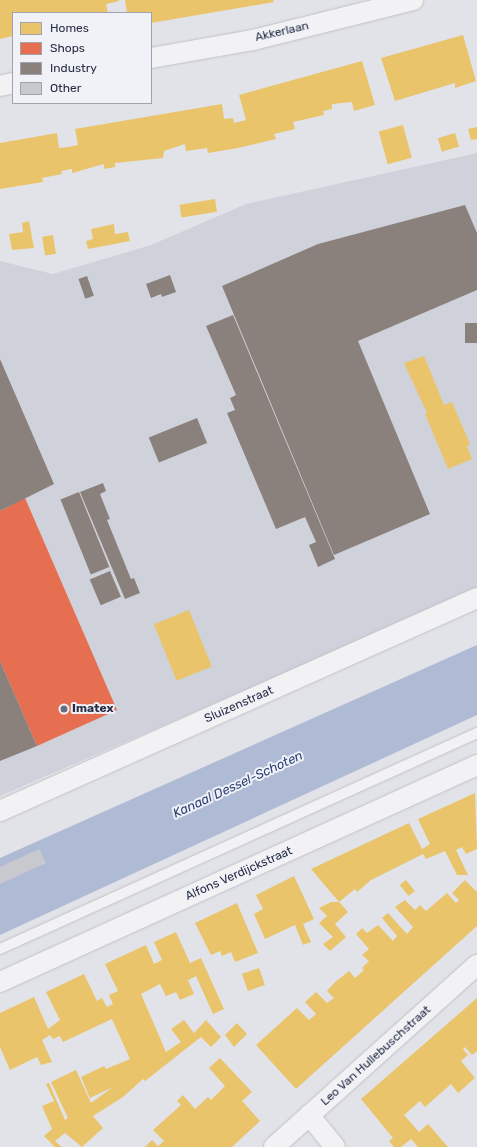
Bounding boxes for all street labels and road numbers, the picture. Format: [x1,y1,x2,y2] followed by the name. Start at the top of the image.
[254,19,310,45] street label: Akkerlaan
[202,683,276,727] street label: Sluizenstraat
[183,844,295,904] street label: Alfons Verdijckstraat
[318,1003,434,1109] street label: Leo Van Hullebuschstraat

